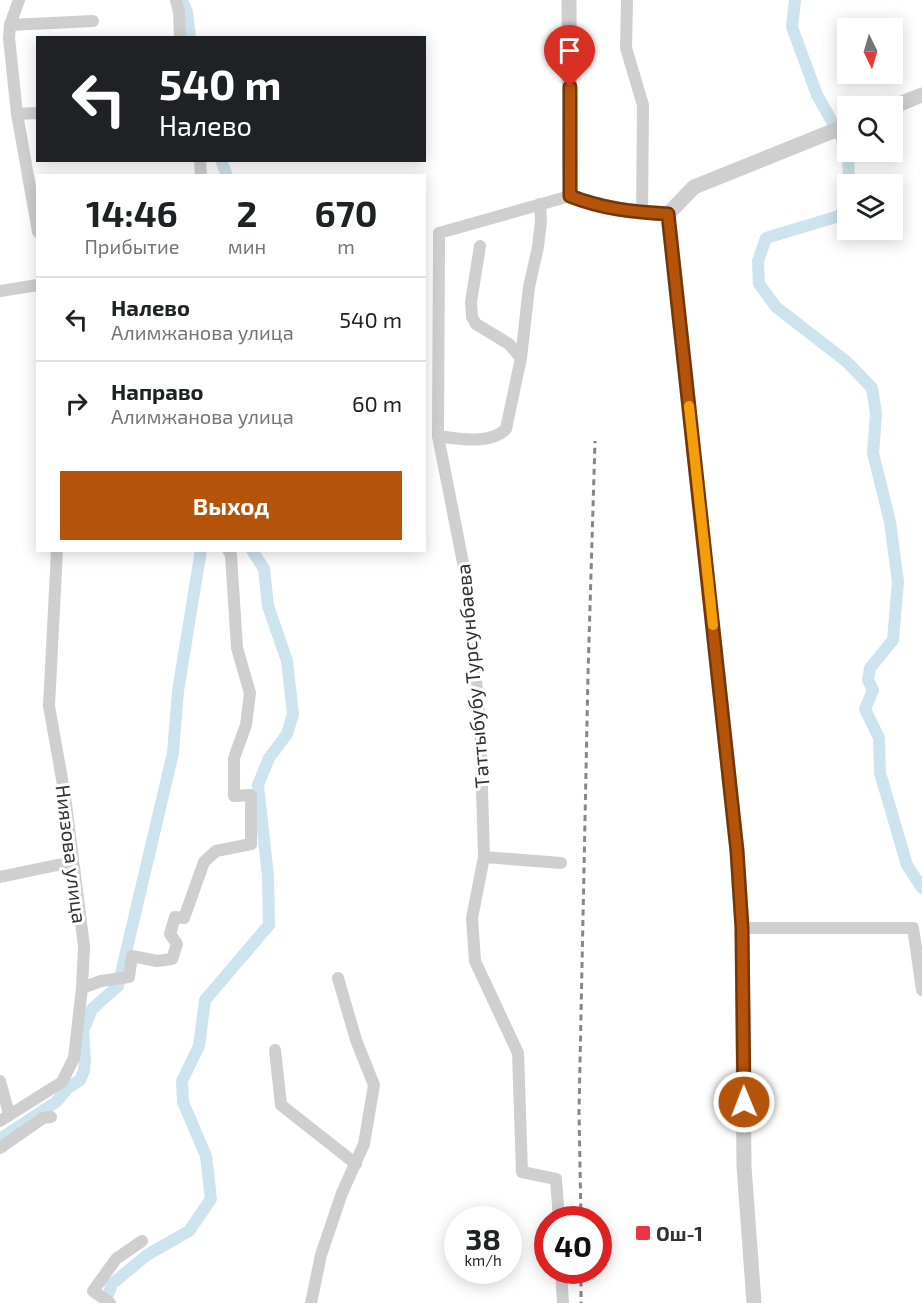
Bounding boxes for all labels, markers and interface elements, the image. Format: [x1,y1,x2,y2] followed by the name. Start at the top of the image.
[837,18,903,84] north arrow
[837,18,903,240] map controls
[544,25,595,87] pin
[553,34,586,67] icon: arrive
[159,58,282,108] text: 540 m
[60,60,138,138] icon: left
[837,96,903,162] button: search
[159,109,252,141] text: Налево
[837,174,903,240] button: layers
[86,191,178,234] text: 14:46
[237,191,257,234] text: 2
[315,191,378,234] text: 670
[84,234,179,258] text: Прибытие
[228,234,266,258] text: мин
[337,234,355,258] text: m
[111,294,190,320] text: Налево
[60,303,93,336] icon: left
[339,306,402,332] text: 540 m
[111,320,294,344] text: Алимжанова улица
[111,378,204,404] text: Направо
[60,387,93,420] icon: right
[352,390,402,416] text: 60 m
[111,404,294,428] text: Алимжанова улица
[60,471,402,540] button: Выход
[450,563,495,789] street label: Таттыбубу Турсунбаева
[51,783,92,925] street label: Ниязова улица
[712,1070,776,1134] position arrow
[534,1206,612,1284] speed limit sign: 40
[465,1220,501,1256] text: 38
[656,1221,703,1245] place label: Ош-1
[634,1224,652,1242] marker: Ош-1
[464,1251,502,1269] text: km/h

